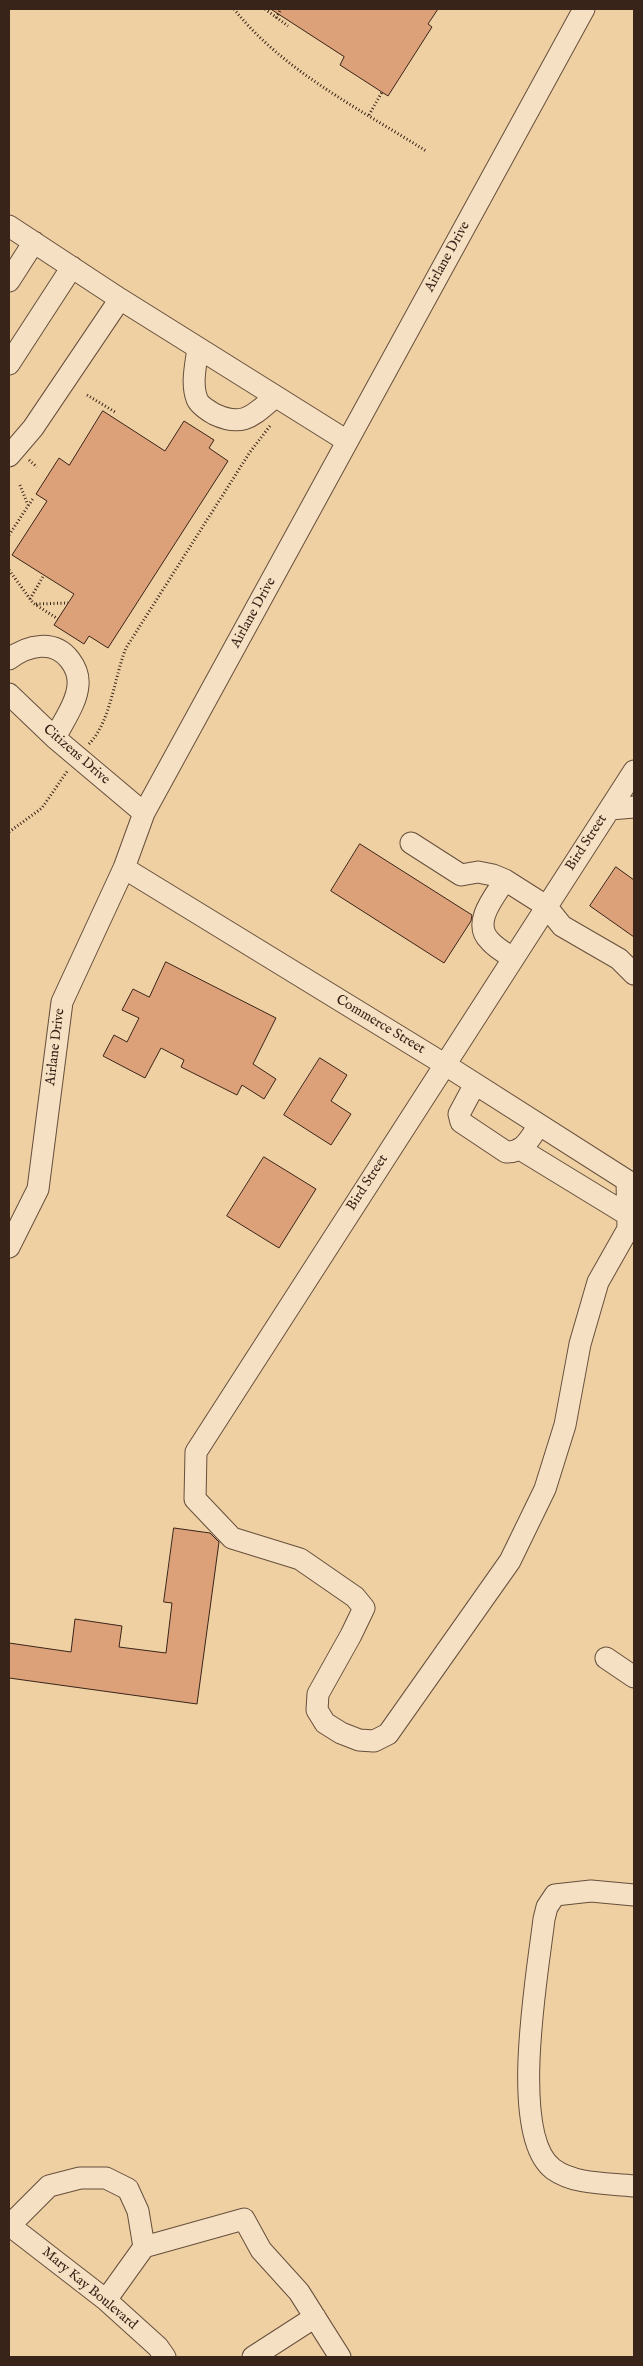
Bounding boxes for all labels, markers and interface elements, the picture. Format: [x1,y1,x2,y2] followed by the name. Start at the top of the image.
[422,219,474,295] street label: Airlane Drive
[228,575,280,651] street label: Airlane Drive
[39,721,113,789] street label: Citizens Drive
[563,812,611,874] street label: Bird Street
[332,992,428,1058] street label: Commerce Street
[43,1007,69,1087] street label: Airlane Drive
[344,1152,392,1214] street label: Bird Street
[38,2244,140,2334] street label: Mary Kay Boulevard

